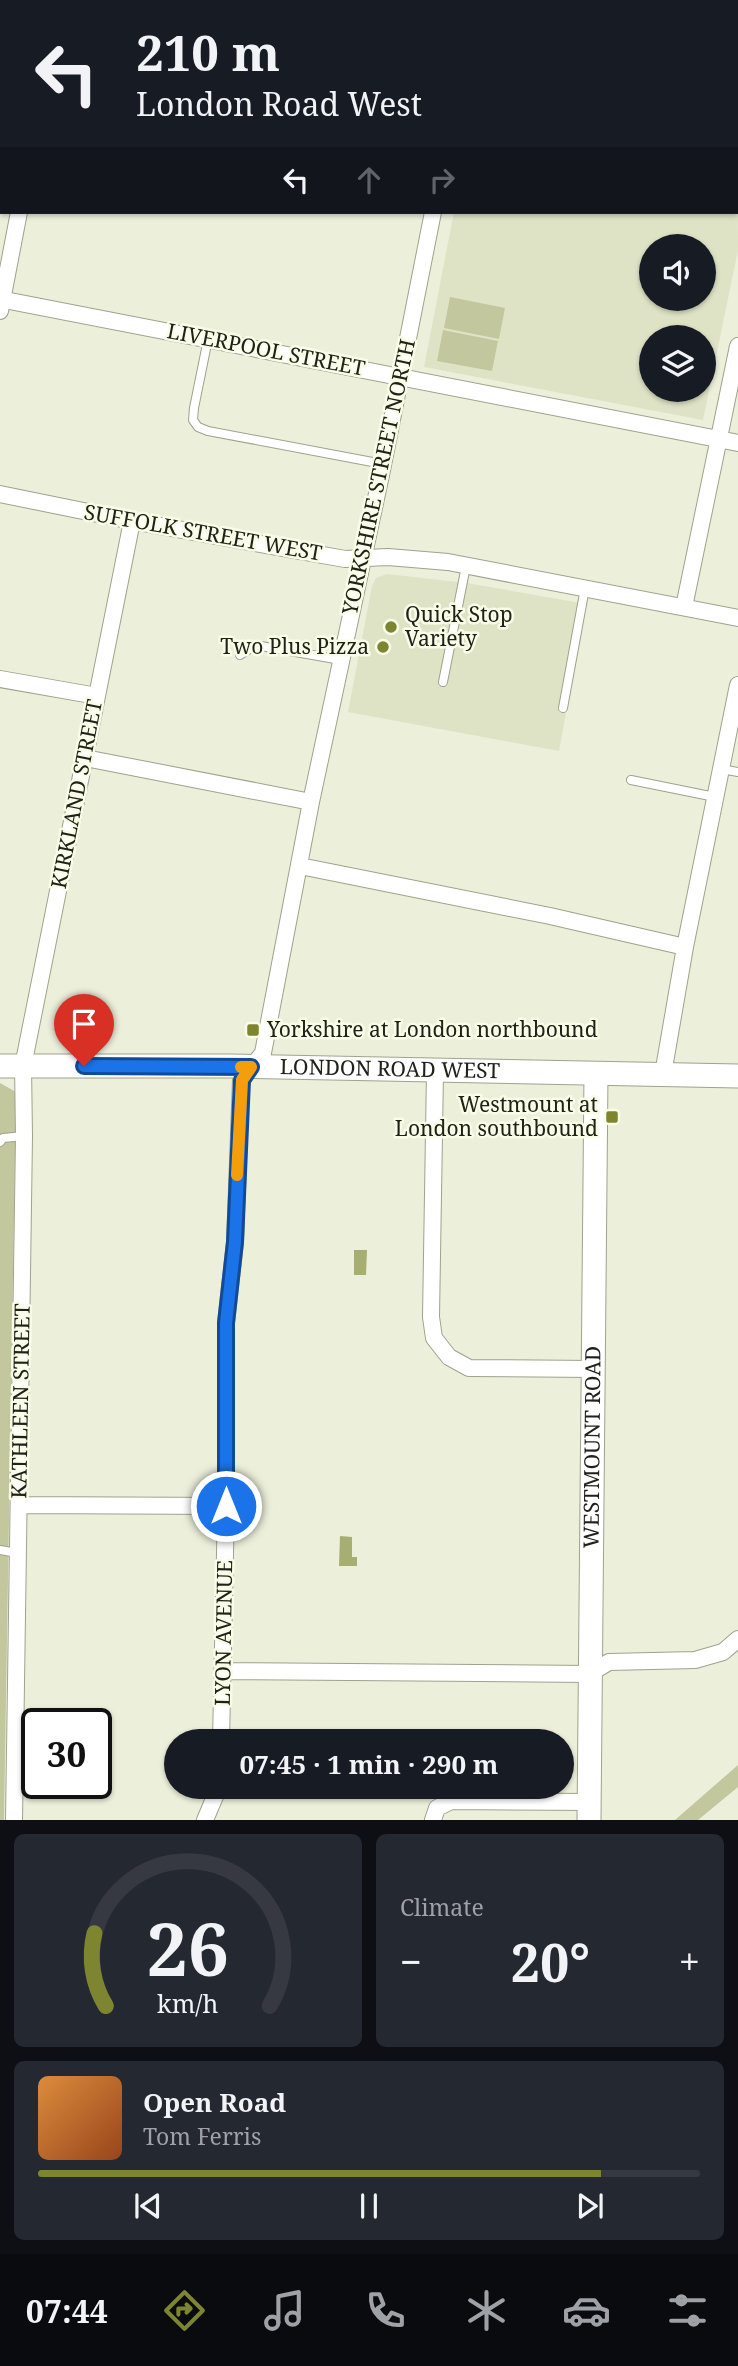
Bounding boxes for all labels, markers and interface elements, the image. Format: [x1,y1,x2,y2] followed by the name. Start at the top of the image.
[136,19,280,85] text: 210 m
[21,28,112,119] icon: left
[136,82,422,125] text: London Road West
[277,161,315,199] icon: left
[350,161,388,199] icon: ahead
[423,161,461,199] icon: right
[639,234,716,402] map controls
[639,234,716,311] button: sound
[165,316,368,382] street label: LIVERPOOL STREET
[639,325,716,402] button: layers
[335,336,421,618] street label: YORKSHIRE STREET NORTH
[82,497,324,567] street label: SUFFOLK STREET WEST
[405,600,513,652] place label: Quick Stop Variety
[383,619,399,635] marker: Quick Stop Variety
[220,632,369,660] place label: Two Plus Pizza
[375,639,391,655] marker: Two Plus Pizza
[44,697,108,891] street label: KIRKLAND STREET
[54,994,114,1066] pin
[65,1005,103,1043] icon: arrive
[266,1015,598,1043] place label: Yorkshire at London northbound
[245,1022,261,1038] marker: Yorkshire at London northbound
[280,1052,500,1084] street label: LONDON ROAD WEST
[395,1090,598,1142] place label: Westmount at London southbound
[604,1109,620,1125] marker: Westmount at London southbound
[4,1303,36,1499] street label: KATHLEEN STREET
[577,1346,606,1548] street label: WESTMOUNT ROAD
[189,1469,263,1543] position arrow
[208,1560,238,1706] street label: LYON AVENUE
[21,1708,112,1799] speed limit sign: 30
[239,1746,499,1782] text: 07:45 · 1 min · 290 m
[400,1891,484,1923] text: Climate
[147,1899,229,1998] text: 26
[511,1926,590,1997] text: 20°
[400,1935,422,1987] text: −
[679,1935,700,1987] text: +
[157,1986,219,2020] text: km/h
[143,2084,286,2120] text: Open Road
[143,2120,261,2152] text: Tom Ferris
[129,2187,167,2225] icon: previous
[350,2187,388,2225] icon: pause
[571,2187,609,2225] icon: next
[160,2286,209,2335] icon: directions
[260,2286,309,2335] icon: music
[361,2286,410,2335] icon: phone
[462,2286,511,2335] icon: climate
[562,2286,611,2335] icon: car
[663,2286,712,2335] icon: filters
[26,2289,108,2332] text: 07:44

